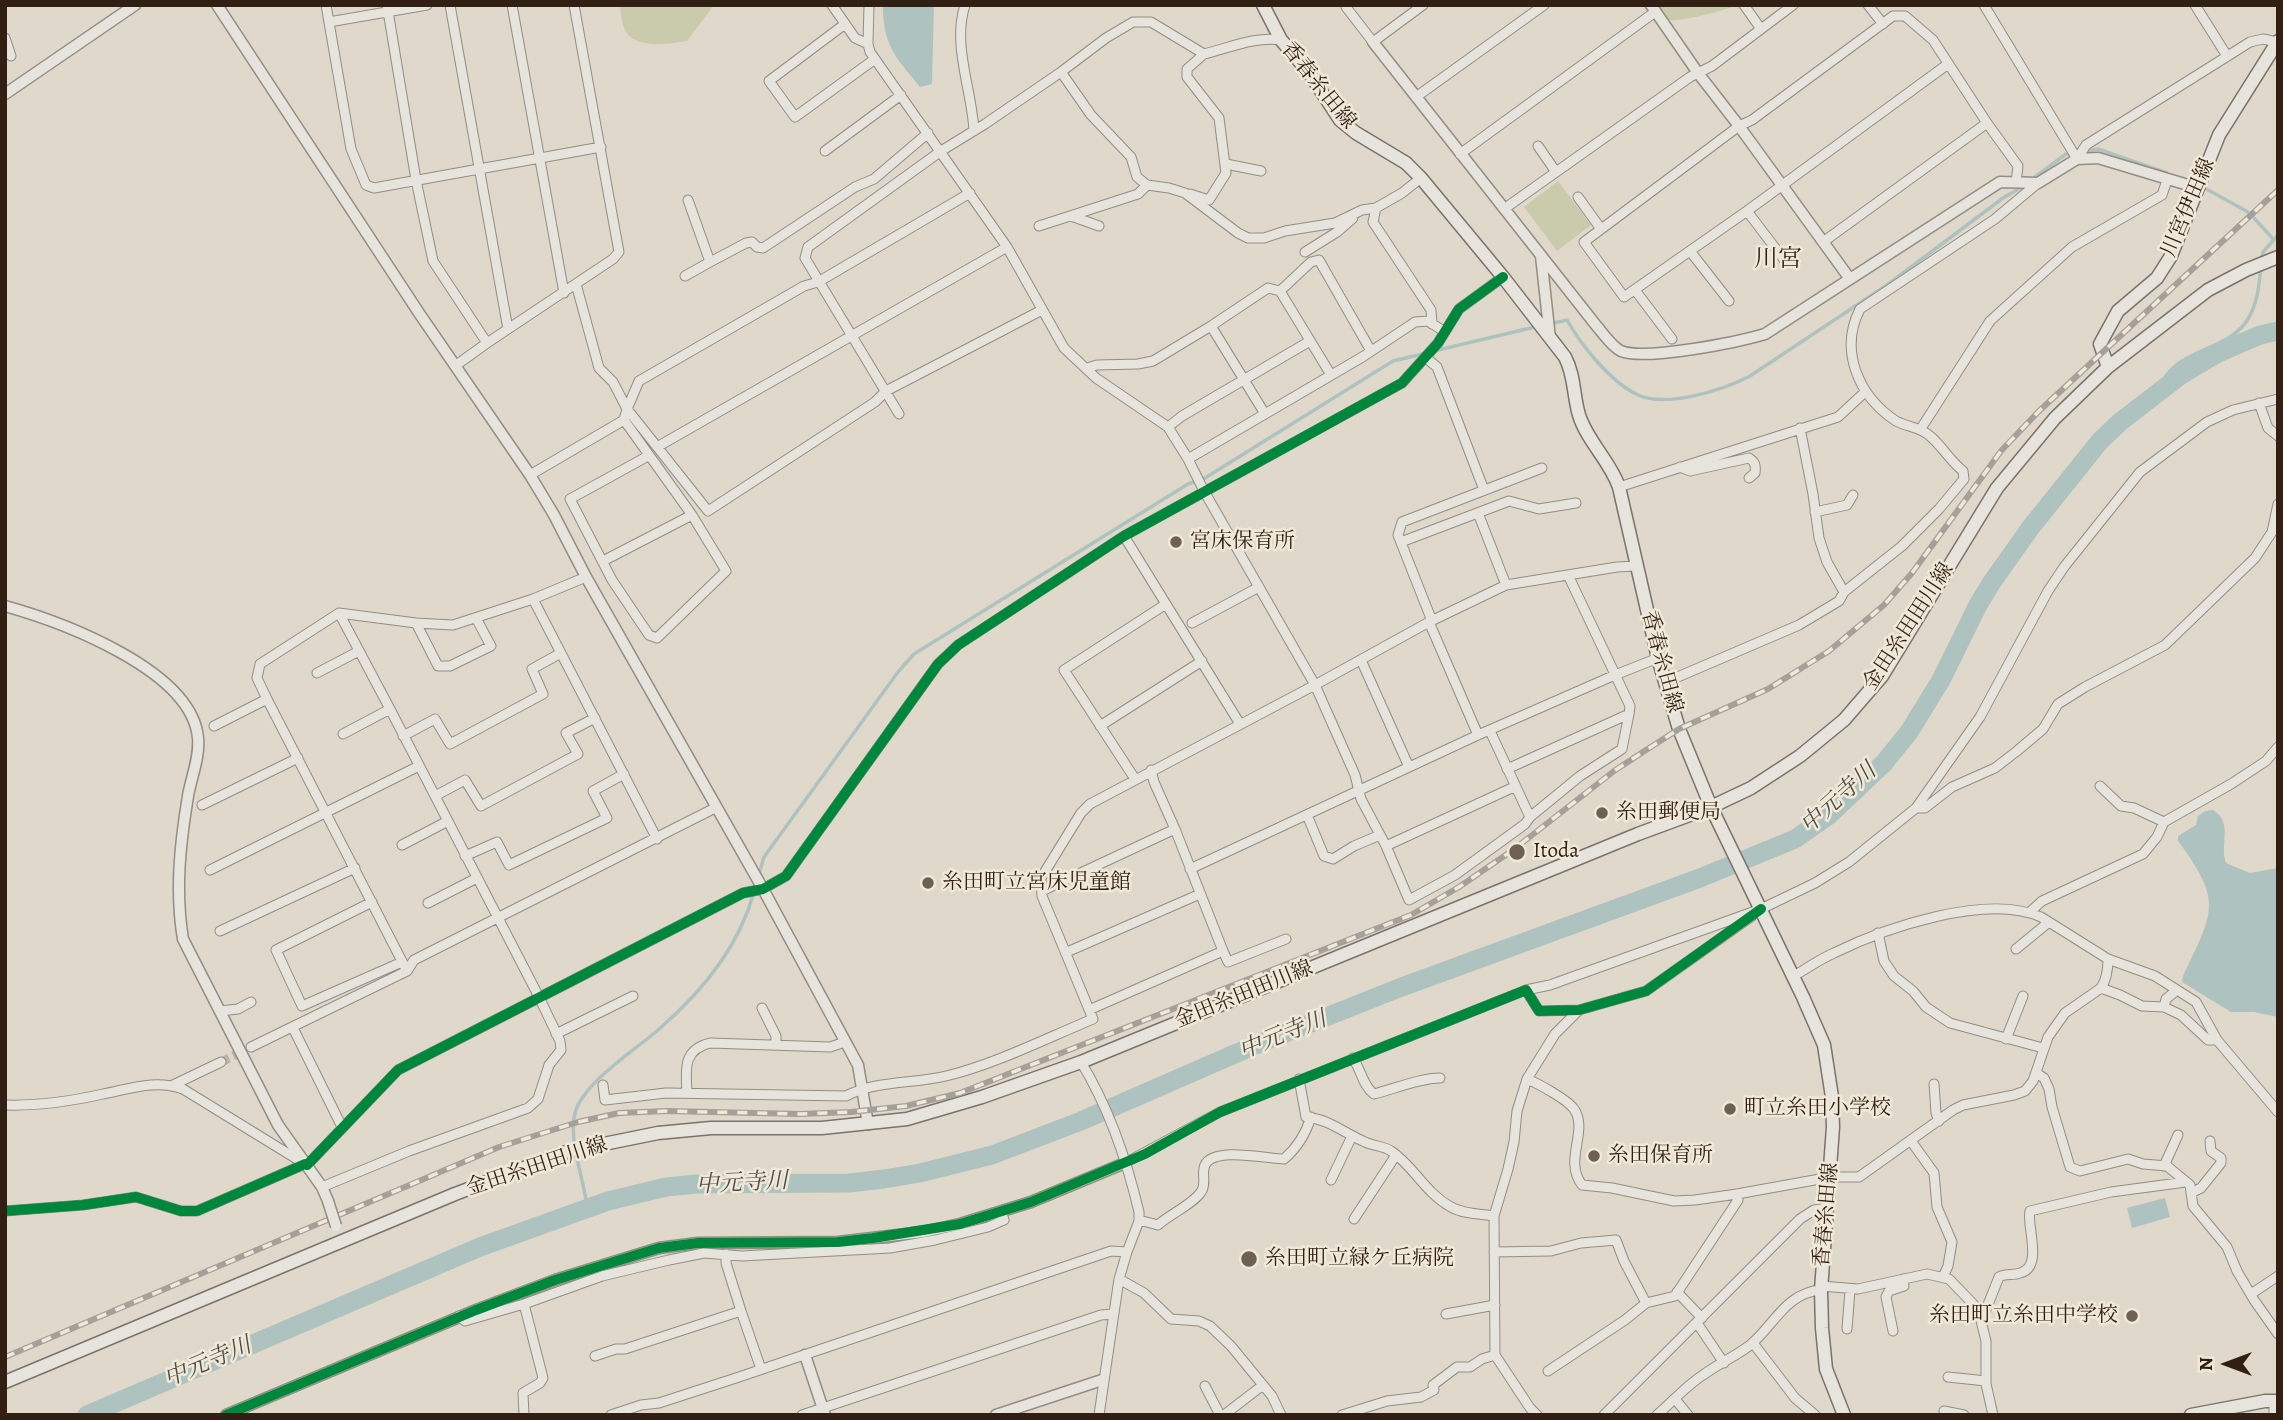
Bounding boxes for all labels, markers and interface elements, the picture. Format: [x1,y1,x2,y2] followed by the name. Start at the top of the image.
[1275,37,1361,135] street label: 香春糸田線
[2157,155,2221,261] street label: 川宮伊田線
[1754,246,1802,274] district label: 川宮
[1190,529,1295,555] place label: 宮床保育所
[1168,534,1184,550] marker: 宮床保育所
[1858,558,1960,696] street label: 金田糸田田川線
[1635,608,1687,716] street label: 香春糸田線
[1796,758,1882,840] water label: 中元寺川
[1616,800,1721,826] place label: 糸田郵便局
[1594,805,1610,821] marker: 糸田郵便局
[1533,839,1579,865] place label: Itoda
[1507,842,1527,862] marker: Itoda
[942,870,1131,896] place label: 糸田町立宮床児童館
[920,875,936,891] marker: 糸田町立宮床児童館
[1171,956,1317,1034] street label: 金田糸田田川線
[1235,1006,1331,1066] water label: 中元寺川
[1744,1096,1891,1122] place label: 町立糸田小学校
[1722,1101,1738,1117] marker: 町立糸田小学校
[463,1132,611,1202] street label: 金田糸田田川線
[1608,1143,1713,1169] place label: 糸田保育所
[1586,1148,1602,1164] marker: 糸田保育所
[1810,1162,1844,1268] street label: 香春糸田線
[695,1168,789,1200] water label: 中元寺川
[1265,1246,1454,1272] place label: 糸田町立緑ケ丘病院
[1239,1249,1259,1269] marker: 糸田町立緑ケ丘病院
[1929,1303,2118,1329] place label: 糸田町立糸田中学校
[2124,1308,2140,1324] marker: 糸田町立糸田中学校
[2192,1329,2262,1399] north arrow
[160,1332,256,1394] water label: 中元寺川
[2193,1357,2219,1371] text: N

